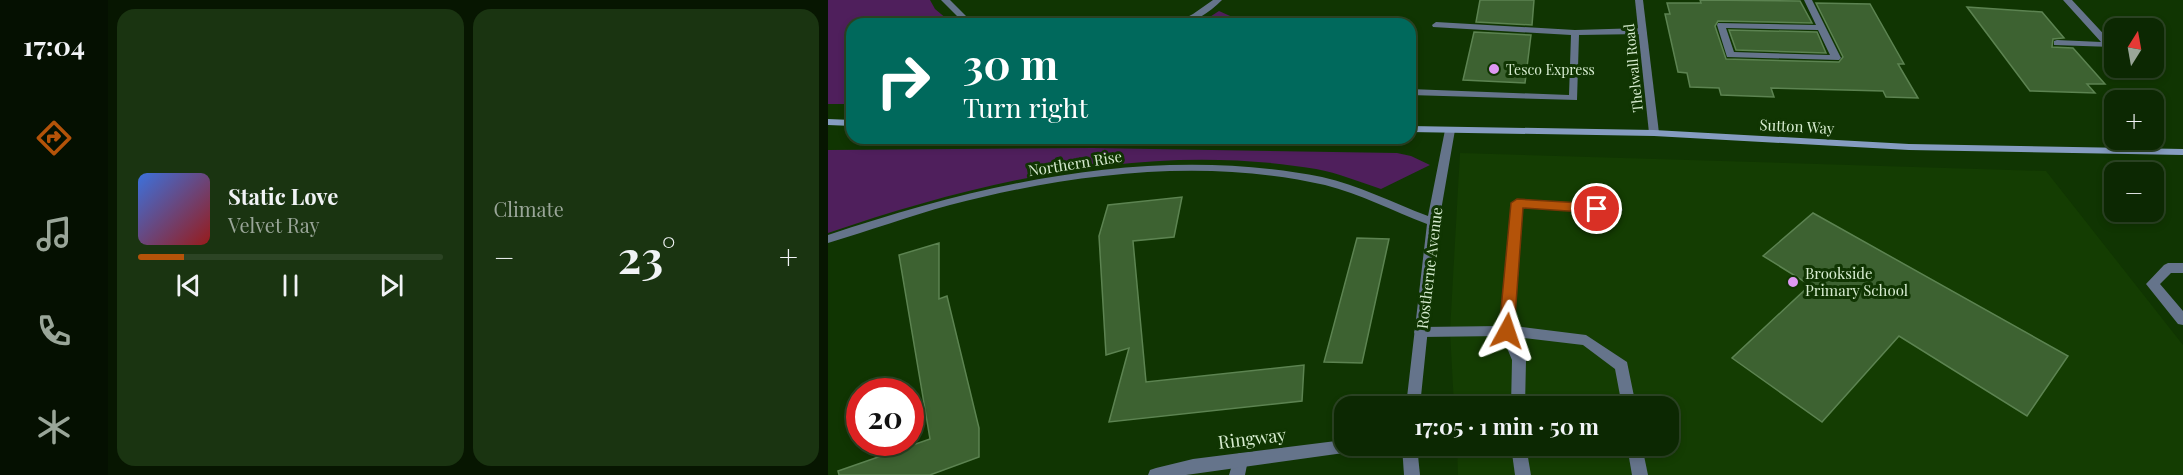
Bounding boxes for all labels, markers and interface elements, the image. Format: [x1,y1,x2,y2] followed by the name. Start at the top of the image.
[2104,18,2164,78] north arrow
[2104,18,2164,222] map controls
[1619,23,1647,113] street label: Thelwall Road
[23,27,85,63] text: 17:04
[963,35,1058,91] text: 30 m
[864,42,942,120] icon: right
[1506,60,1595,79] place label: Tesco Express
[1487,62,1501,76] marker: Tesco Express
[963,89,1088,125] text: Turn right
[2104,90,2164,150] button: +
[1759,114,1835,138] street label: Sutton Way
[33,117,75,159] icon: directions
[1027,146,1123,180] street label: Northern Rise
[2104,162,2164,222] button: −
[228,181,338,211] text: Static Love
[1571,183,1622,234] pin
[1580,192,1613,225] icon: arrive
[494,195,564,222] text: Climate
[1412,206,1446,330] street label: Rostherne Avenue
[228,211,320,238] text: Velvet Ray
[33,213,75,255] icon: music
[618,225,676,285] text: 23°
[494,234,515,278] text: −
[779,234,798,278] text: +
[1805,263,1908,300] place label: Brookside Primary School
[172,269,205,302] icon: previous
[274,269,307,302] icon: pause
[375,269,408,302] icon: next
[1786,275,1800,289] marker: Brookside Primary School
[1475,299,1539,363] position arrow
[33,310,75,352] icon: phone
[846,378,924,456] speed limit sign: 20
[33,406,75,448] icon: climate
[1414,411,1599,441] text: 17:05 · 1 min · 50 m
[1217,422,1287,454] street label: Ringway

